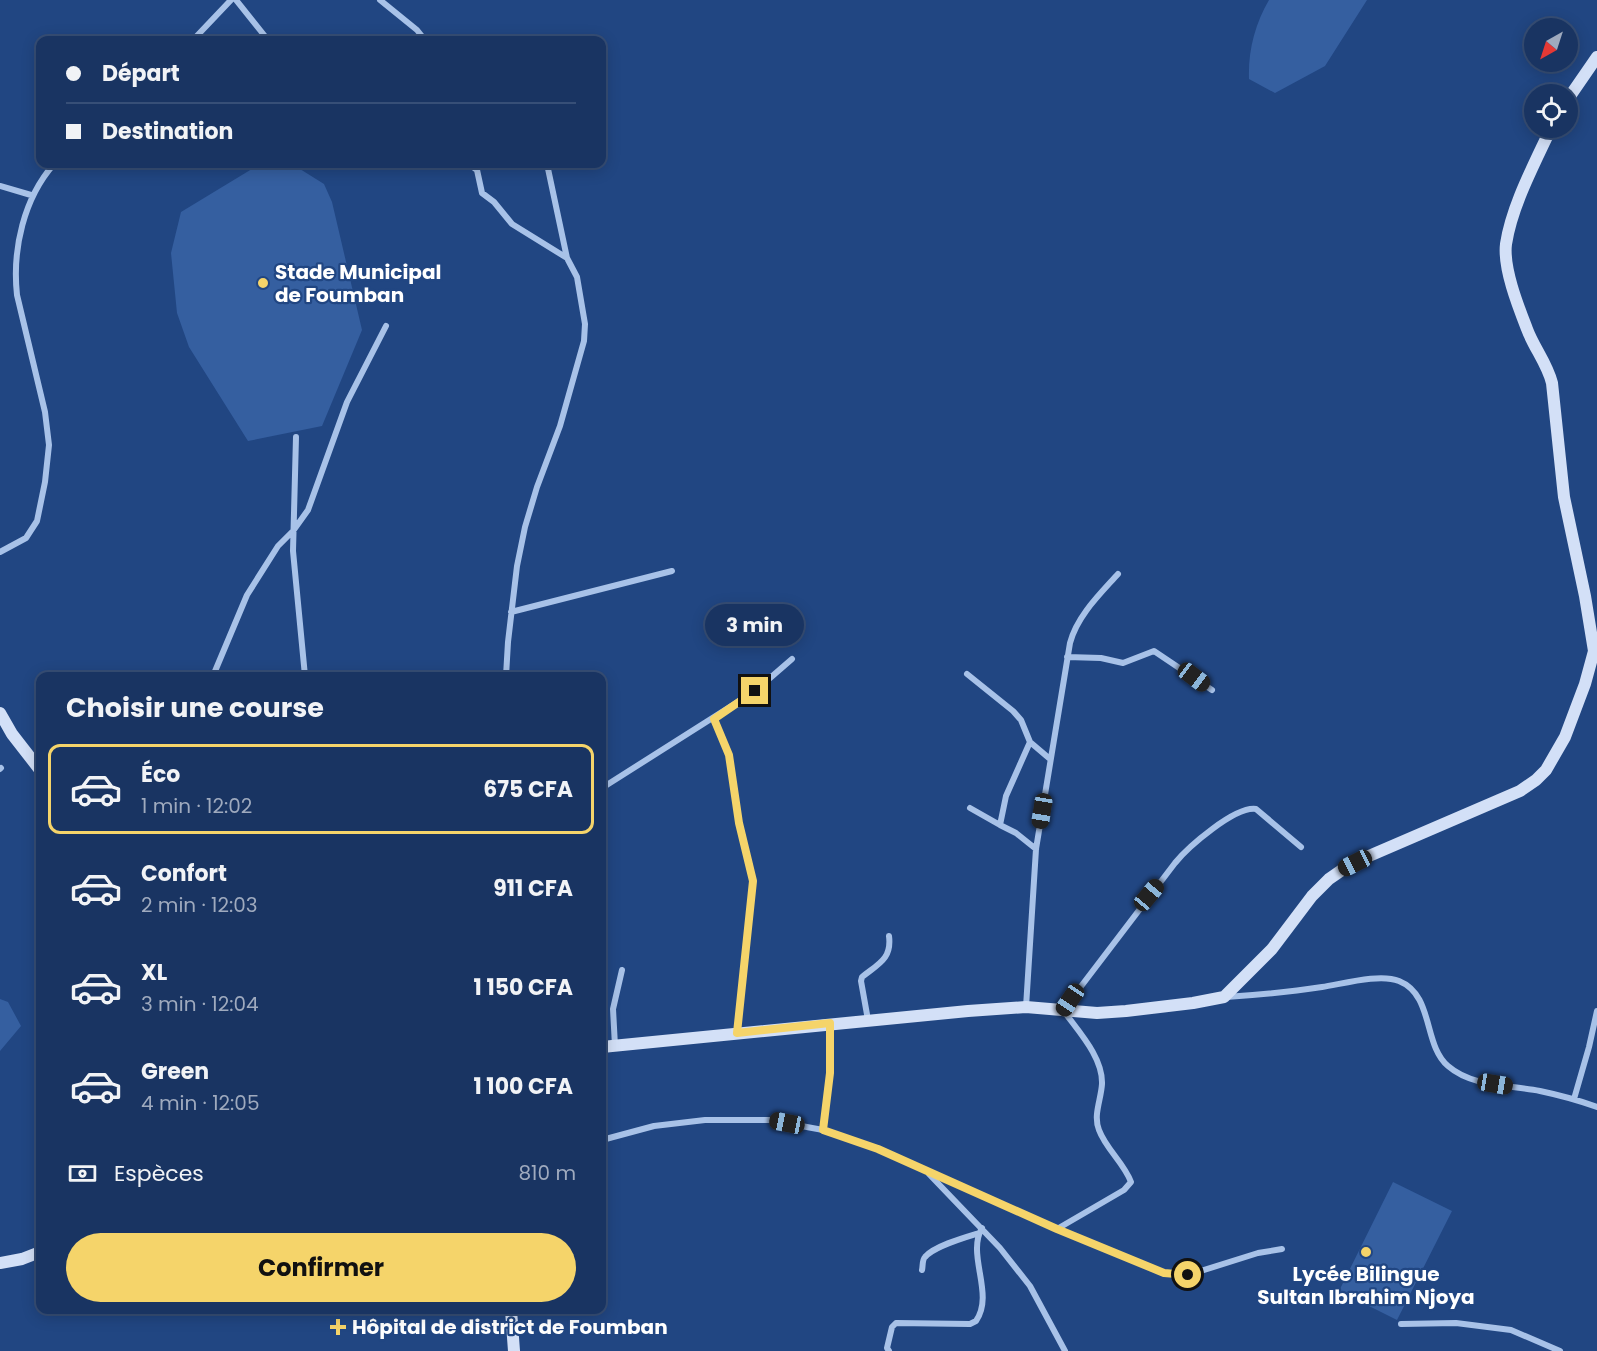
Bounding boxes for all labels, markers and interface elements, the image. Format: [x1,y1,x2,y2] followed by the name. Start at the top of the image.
[1524,18,1578,72] north arrow
[1524,18,1578,138] map controls
[102,58,180,89] text: Départ
[1524,84,1578,138] button: locate
[102,116,233,147] text: Destination
[275,258,441,309] place label: Stade Municipal de Foumban
[256,276,270,290] marker: Stade Municipal de Foumban
[706,604,804,646] callout: 3 min
[726,611,783,639] text: 3 min
[1174,659,1214,695] car
[741,677,768,704] route end
[66,689,324,726] text: Choisir une course
[141,759,180,790] text: Éco
[69,762,123,816] icon: car
[483,774,573,805] text: 675 CFA
[141,792,252,820] text: 1 min · 12:02
[1030,792,1054,830] car
[1335,847,1375,879] car
[141,858,227,889] text: Confort
[69,861,123,915] icon: car
[493,873,573,904] text: 911 CFA
[1131,875,1167,915] car
[141,891,258,919] text: 2 min · 12:03
[141,957,167,988] text: XL
[69,960,123,1014] icon: car
[473,972,573,1003] text: 1 150 CFA
[1052,980,1088,1020] car
[141,990,259,1018] text: 3 min · 12:04
[141,1056,209,1087] text: Green
[69,1059,123,1113] icon: car
[473,1071,573,1102] text: 1 100 CFA
[1476,1072,1514,1096] car
[141,1089,259,1117] text: 4 min · 12:05
[768,1111,806,1135] car
[66,1157,99,1190] icon: cash
[114,1158,204,1189] text: Espèces
[518,1159,576,1187] text: 810 m
[66,1233,576,1302] button: Confirmer
[1359,1245,1373,1259] marker: Lycée Bilingue Sultan Ibrahim Njoya
[1257,1260,1475,1311] place label: Lycée Bilingue Sultan Ibrahim Njoya
[1174,1261,1201,1288] route start
[352,1313,668,1341] place label: Hôpital de district de Foumban
[329,1318,347,1336] marker: Hôpital de district de Foumban

